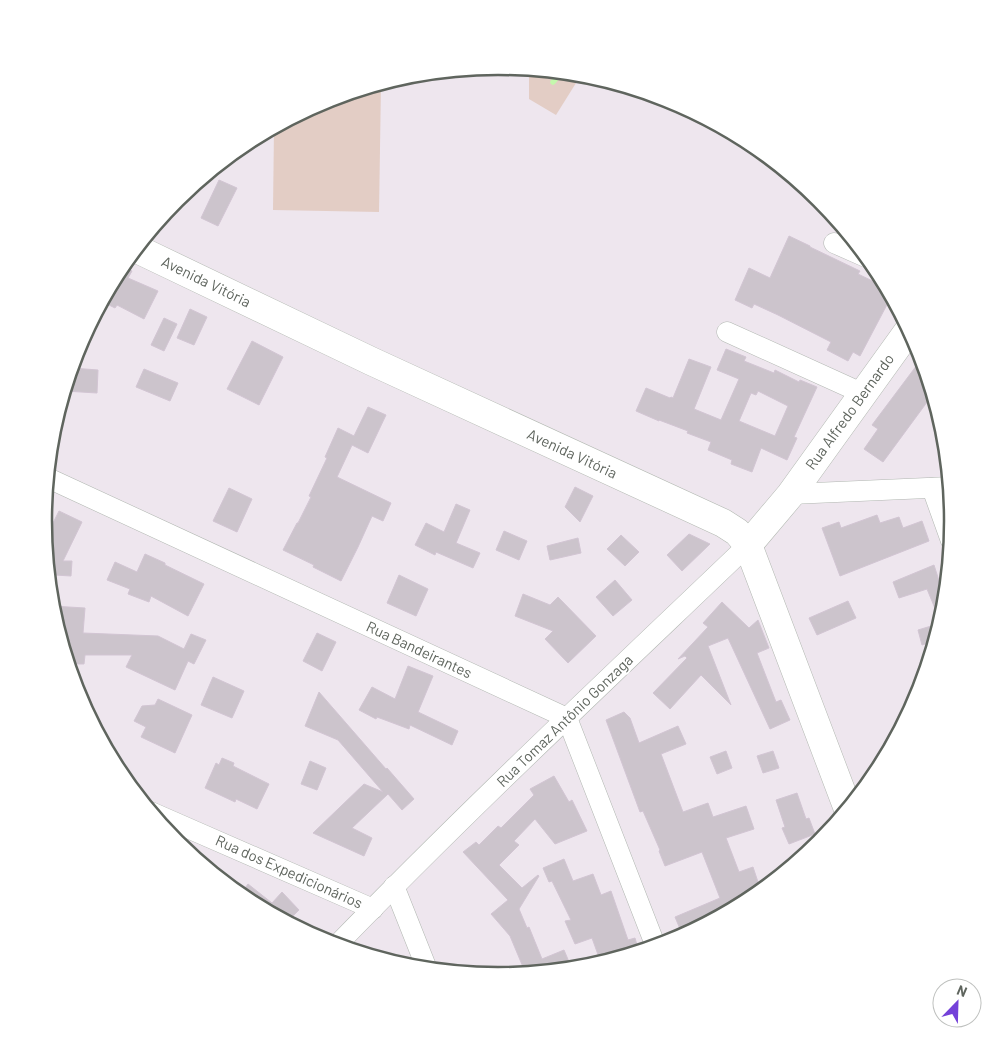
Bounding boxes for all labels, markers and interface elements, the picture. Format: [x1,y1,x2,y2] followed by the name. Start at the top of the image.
[159,252,254,310] street label: Avenida Vitória
[801,350,897,473] street label: Rua Alfredo Bernardo
[525,424,620,482] street label: Avenida Vitória
[364,617,475,681] street label: Rua Bandeirantes
[492,650,636,790] street label: Rua Tomaz Antônio Gonzaga
[213,831,366,912] street label: Rua dos Expedicionários
[932,978,982,1028] north arrow
[955,981,970,1000] text: N

